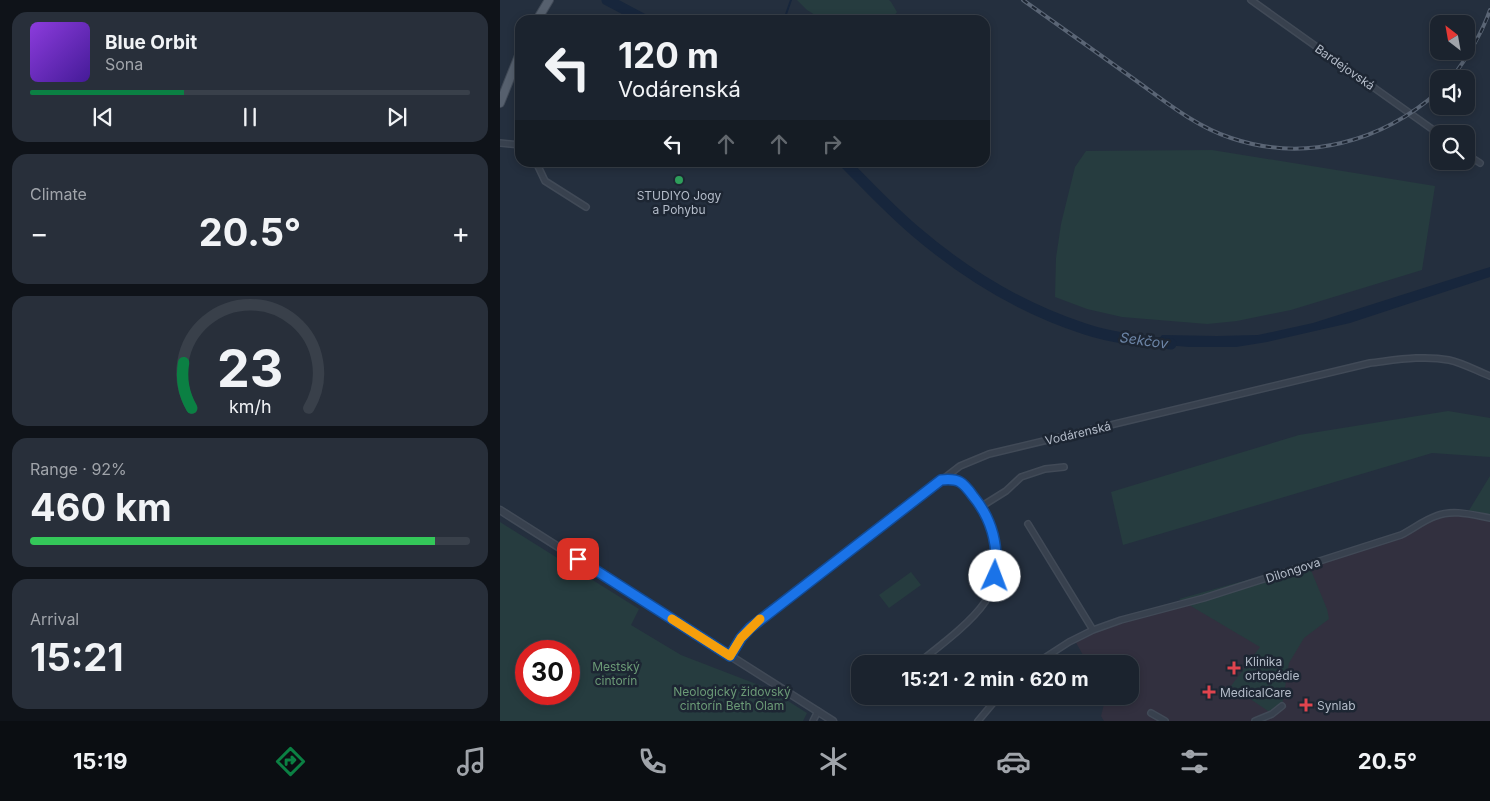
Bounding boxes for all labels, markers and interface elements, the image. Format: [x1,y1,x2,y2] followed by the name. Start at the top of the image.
[1430,15,1475,60] north arrow
[1430,15,1475,170] map controls
[105,31,197,54] text: Blue Orbit
[618,34,719,76] text: 120 m
[535,35,600,100] icon: left
[1312,41,1378,93] street label: Bardejovská
[105,54,143,74] text: Sona
[1430,70,1475,115] button: sound
[618,76,741,102] text: Vodárenská
[89,103,117,131] icon: previous
[236,103,264,131] icon: pause
[383,103,411,131] icon: next
[1430,125,1475,170] button: search
[659,130,687,158] icon: left
[712,130,740,158] icon: ahead
[765,130,793,158] icon: ahead
[818,130,846,158] icon: right
[673,174,685,186] marker: STUDIYO Jogy a Pohybu
[30,184,87,204] text: Climate
[637,188,722,217] place label: STUDIYO Jogy a Pohybu
[199,209,301,255] text: 20.5°
[30,216,49,250] text: −
[451,216,470,250] text: +
[1119,328,1170,352] water label: Sekčov
[217,337,283,400] text: 23
[229,396,271,417] text: km/h
[1044,418,1112,448] street label: Vodárenská
[30,459,127,479] text: Range · 92%
[30,484,172,530] text: 460 km
[557,538,599,580] pin
[564,545,592,573] icon: arrive
[968,549,1020,601] position arrow
[1264,554,1322,586] street label: Dilongova
[30,609,79,629] text: Arrival
[30,634,124,680] text: 15:21
[515,640,580,705] speed limit sign: 30
[1245,654,1300,683] place label: Klinika ortopédie
[592,659,640,688] park label: Mestský cintorín
[1227,661,1241,675] marker: Klinika ortopédie
[901,668,1089,691] text: 15:21 · 2 min · 620 m
[673,684,791,713] park label: Neologický židovský cintorín Beth Olam
[1202,685,1216,699] marker: MedicalCare
[1220,685,1292,700] place label: MedicalCare
[1299,698,1313,712] marker: Synlab
[1317,698,1356,713] place label: Synlab
[273,744,308,779] icon: directions
[454,744,489,779] icon: music
[635,744,670,779] icon: phone
[816,744,851,779] icon: climate
[996,744,1031,779] icon: car
[1177,744,1212,779] icon: filters
[73,748,128,774] text: 15:19
[1358,748,1417,774] text: 20.5°

